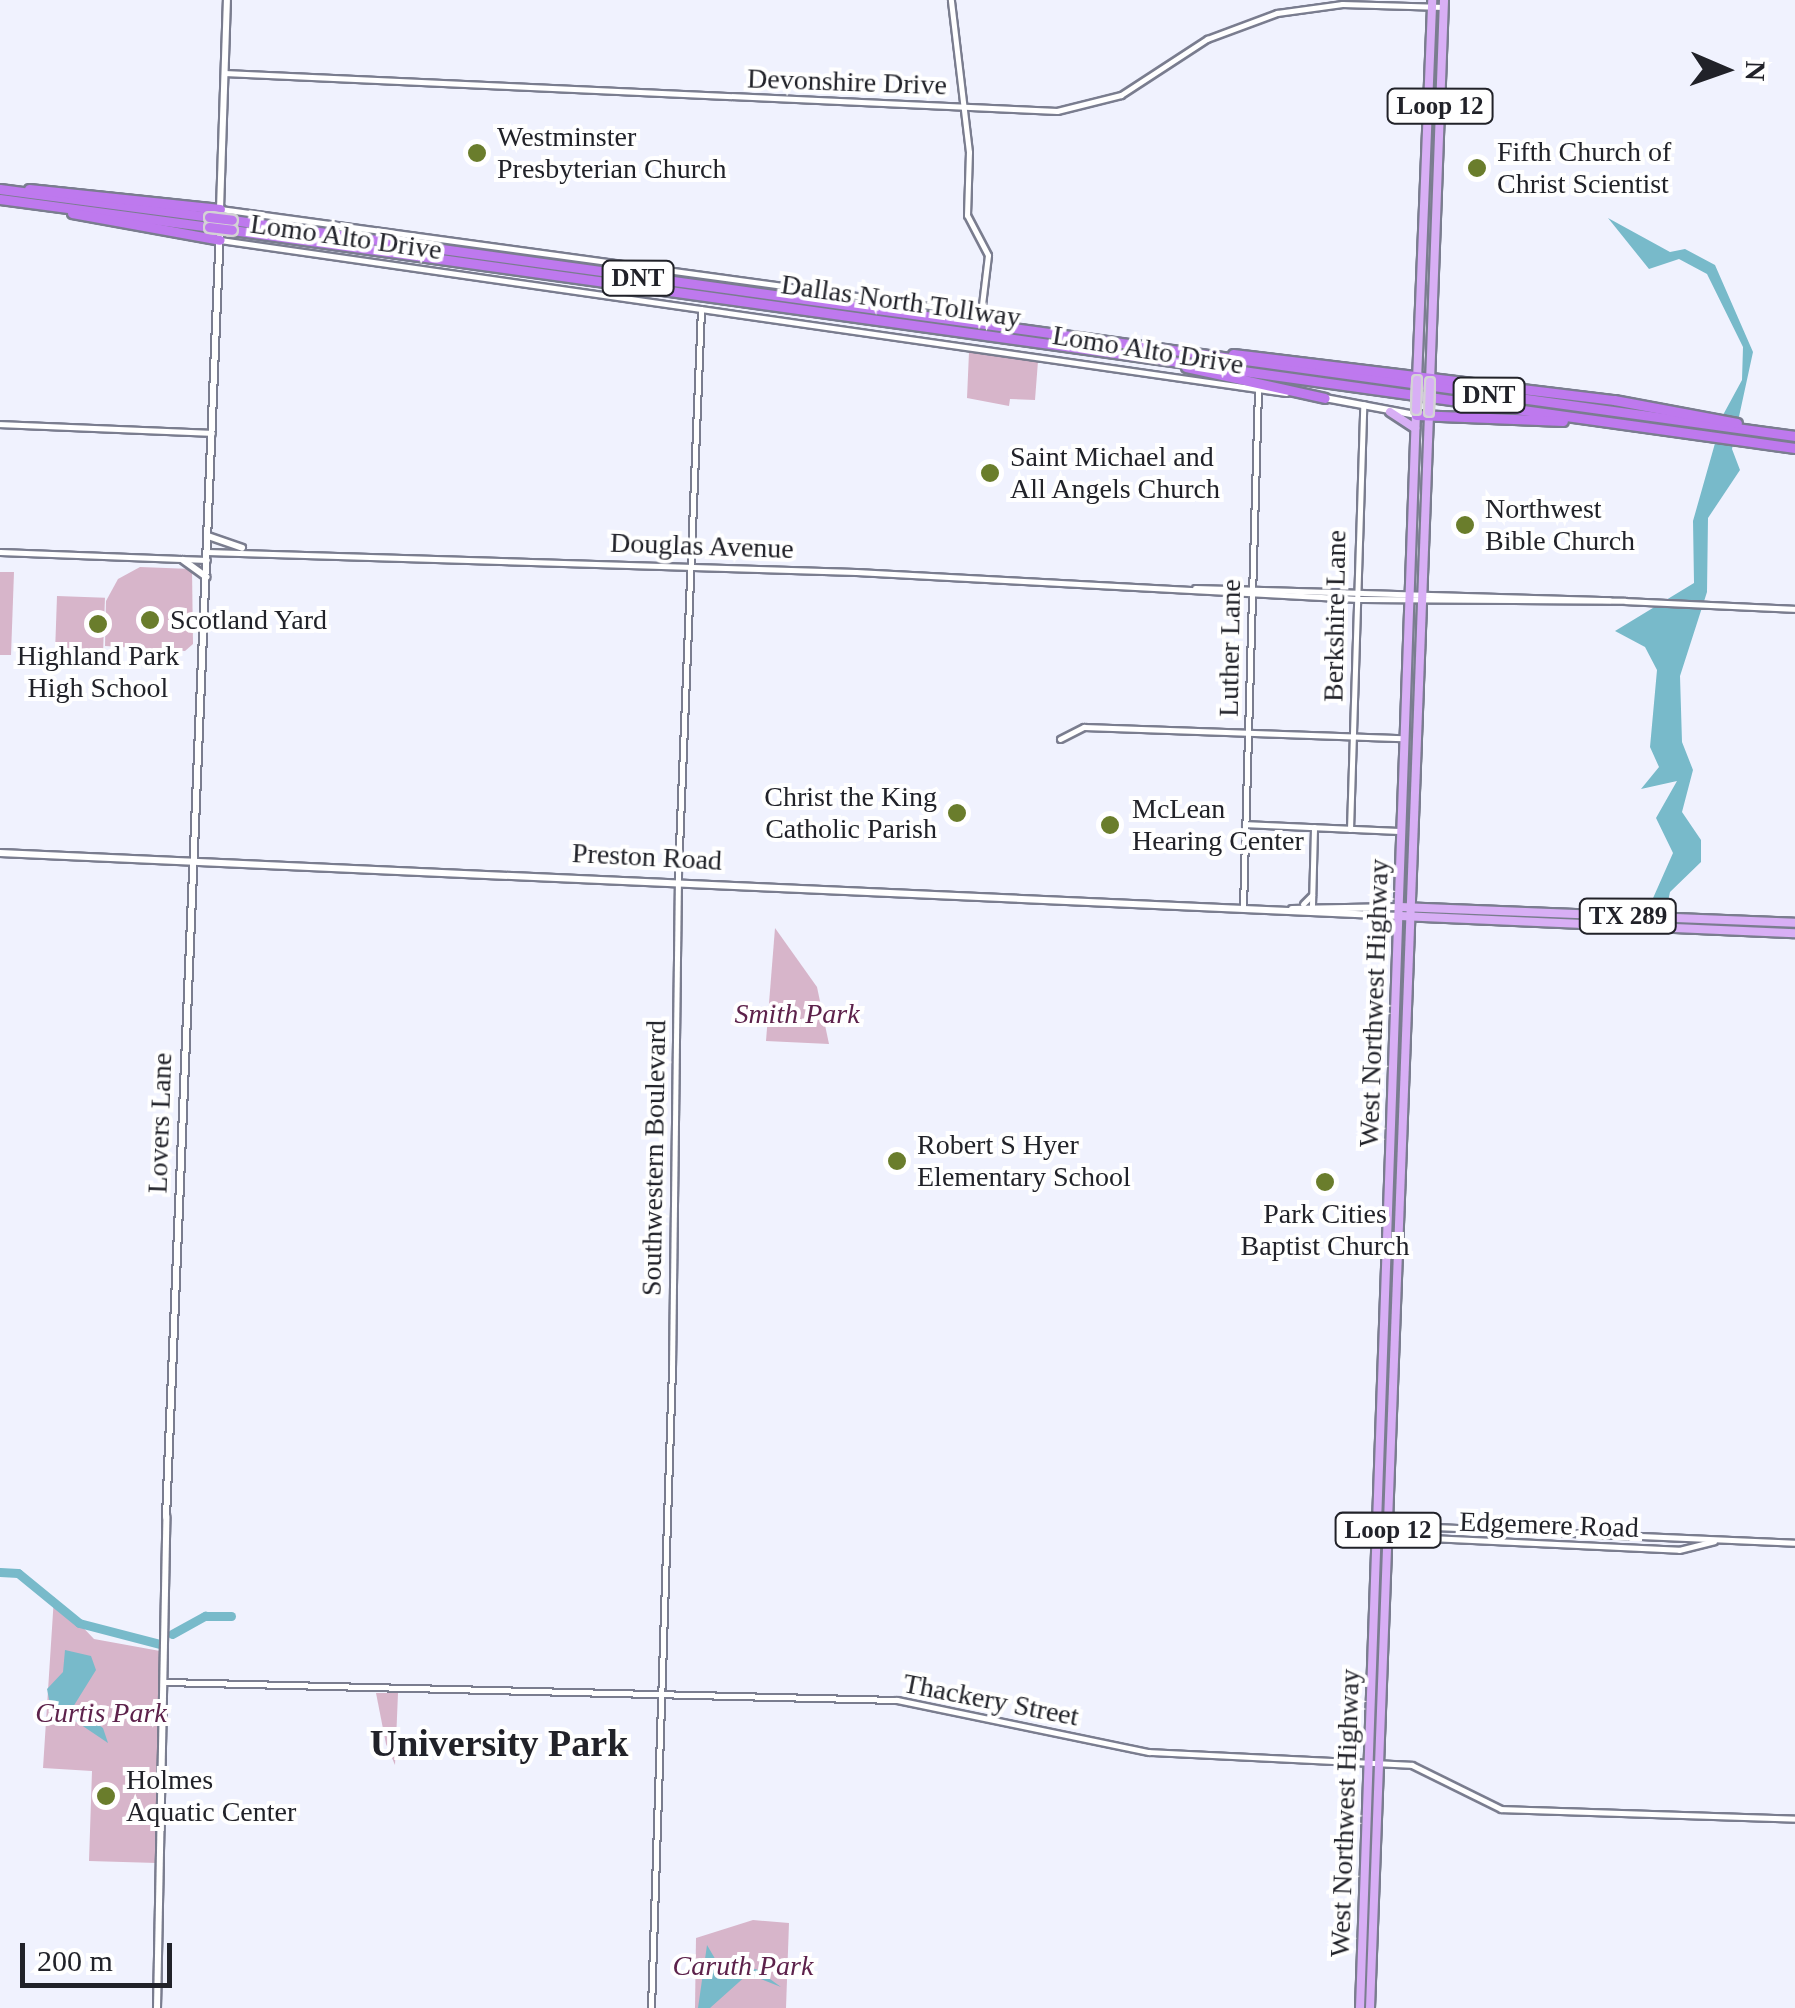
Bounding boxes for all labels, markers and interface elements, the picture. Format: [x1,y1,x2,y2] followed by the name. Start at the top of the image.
[1675,20,1775,120] north arrow
[1740,60,1771,82] text: N
[747,62,947,102] street label: Devonshire Drive
[1385,86,1495,126] road number: Loop 12
[497,120,726,186] place label: Westminster Presbyterian Church
[1497,135,1671,201] place label: Fifth Church of Christ Scientist
[466,142,488,164] marker: Westminster Presbyterian Church
[1466,157,1488,179] marker: Fifth Church of Christ Scientist
[247,207,445,267] street label: Lomo Alto Drive
[600,258,676,298] road number: DNT
[779,268,1023,334] street label: Dallas North Tollway
[1049,318,1247,382] street label: Lomo Alto Drive
[1452,375,1526,415] road number: DNT
[1010,440,1222,506] place label: Saint Michael and All Angels Church
[979,462,1001,484] marker: Saint Michael and All Angels Church
[1485,492,1635,558] place label: Northwest Bible Church
[1454,514,1476,536] marker: Northwest Bible Church
[609,526,795,566] street label: Douglas Avenue
[1317,530,1353,702] street label: Berkshire Lane
[1212,579,1248,717] street label: Luther Lane
[170,603,328,637] place label: Scotland Yard
[139,609,161,631] marker: Scotland Yard
[87,613,109,635] marker: Highland Park High School
[17,639,179,705] place label: Highland Park High School
[764,780,937,846] place label: Christ the King Catholic Parish
[1132,792,1304,858] place label: McLean Hearing Center
[946,802,968,824] marker: Christ the King Catholic Parish
[1097,812,1123,838] marker: McLean Hearing Center
[571,836,723,878] street label: Preston Road
[1352,858,1396,1148] street label: West Northwest Highway
[1578,896,1678,936] road number: TX 289
[734,997,860,1031] park label: Smith Park
[635,1020,673,1296] street label: Southwestern Boulevard
[141,1052,179,1194] street label: Lovers Lane
[917,1128,1131,1194] place label: Robert S Hyer Elementary School
[886,1150,908,1172] marker: Robert S Hyer Elementary School
[1314,1171,1336,1193] marker: Park Cities Baptist Church
[1241,1197,1409,1263] place label: Park Cities Baptist Church
[1459,1505,1639,1545] street label: Edgemere Road
[1333,1510,1443,1550] road number: Loop 12
[900,1667,1082,1733] street label: Thackery Street
[1323,1668,1367,1958] street label: West Northwest Highway
[35,1696,167,1730] park label: Curtis Park
[370,1721,628,1767] district label: University Park
[126,1763,296,1829] place label: Holmes Aquatic Center
[95,1785,117,1807] marker: Holmes Aquatic Center
[25,1923,178,1985] scale bar
[37,1944,113,1977] text: 200 m
[673,1949,813,1983] park label: Caruth Park

